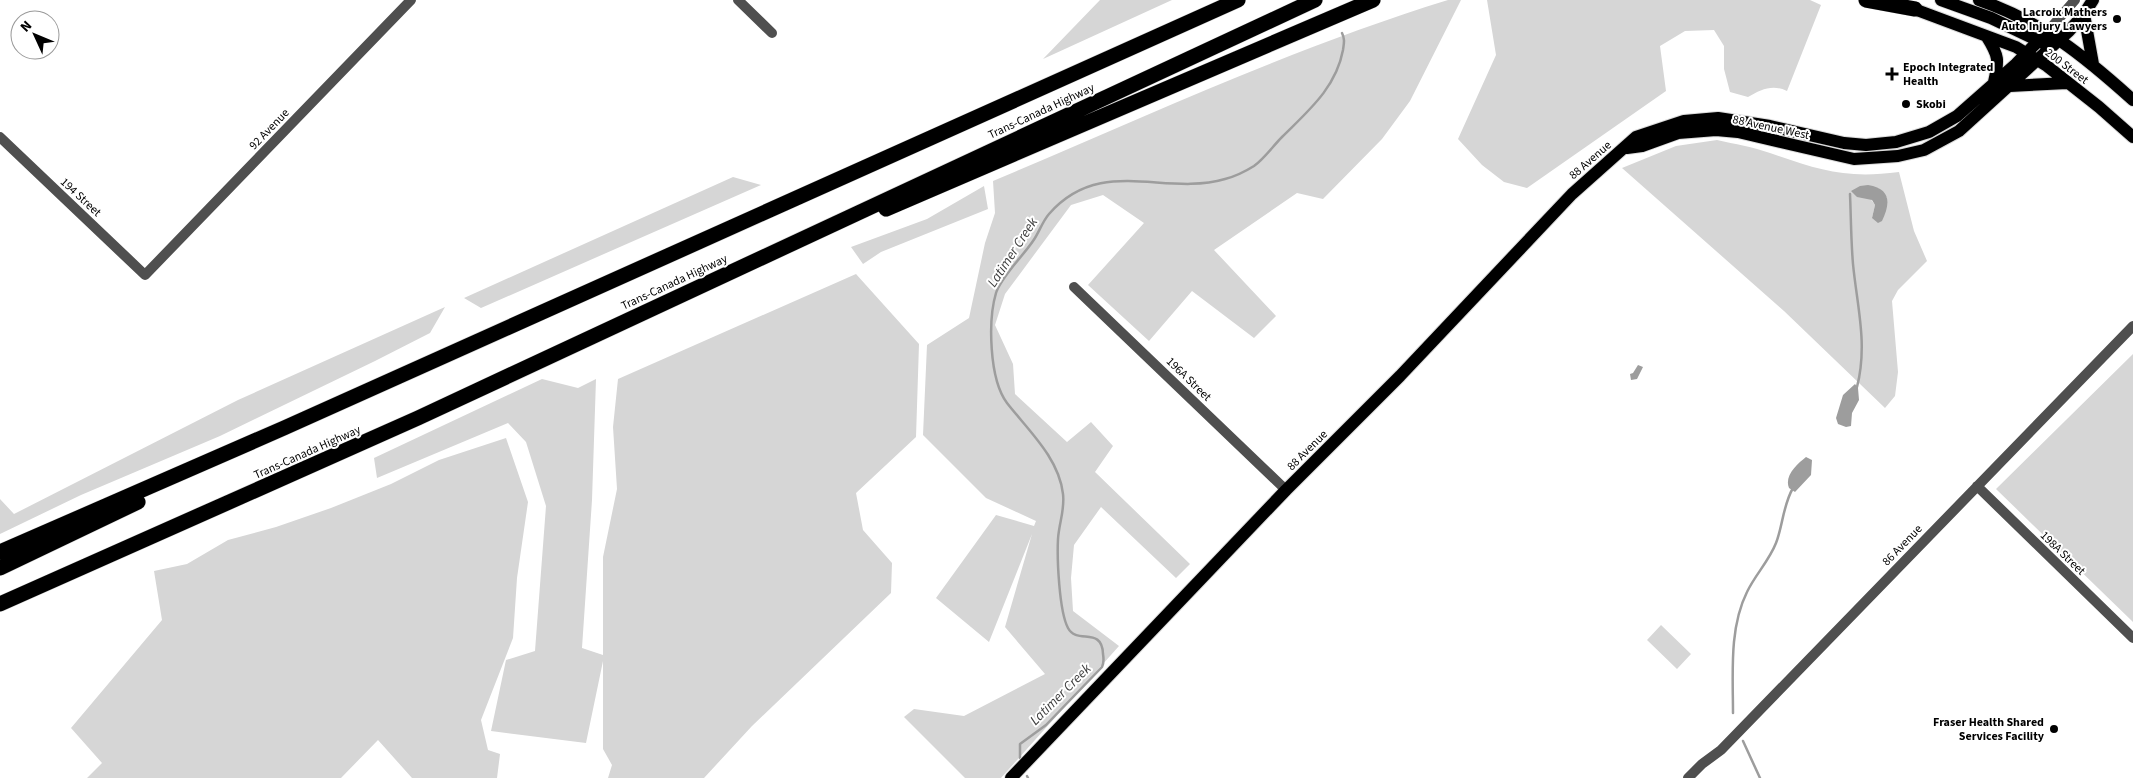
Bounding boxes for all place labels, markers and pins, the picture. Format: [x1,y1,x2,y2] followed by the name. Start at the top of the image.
[2001,4,2107,35] place label: Lacroix Mathers Auto Injury Lawyers
[2111,13,2123,25] marker: Lacroix Mathers Auto Injury Lawyers
[1903,59,1993,90] place label: Epoch Integrated Health
[1885,67,1899,81] marker: Epoch Integrated Health
[1916,96,1946,113] place label: Skobi
[1900,98,1912,110] marker: Skobi
[1933,714,2045,745] place label: Fraser Health Shared Services Facility
[2048,723,2060,735] marker: Fraser Health Shared Services Facility

